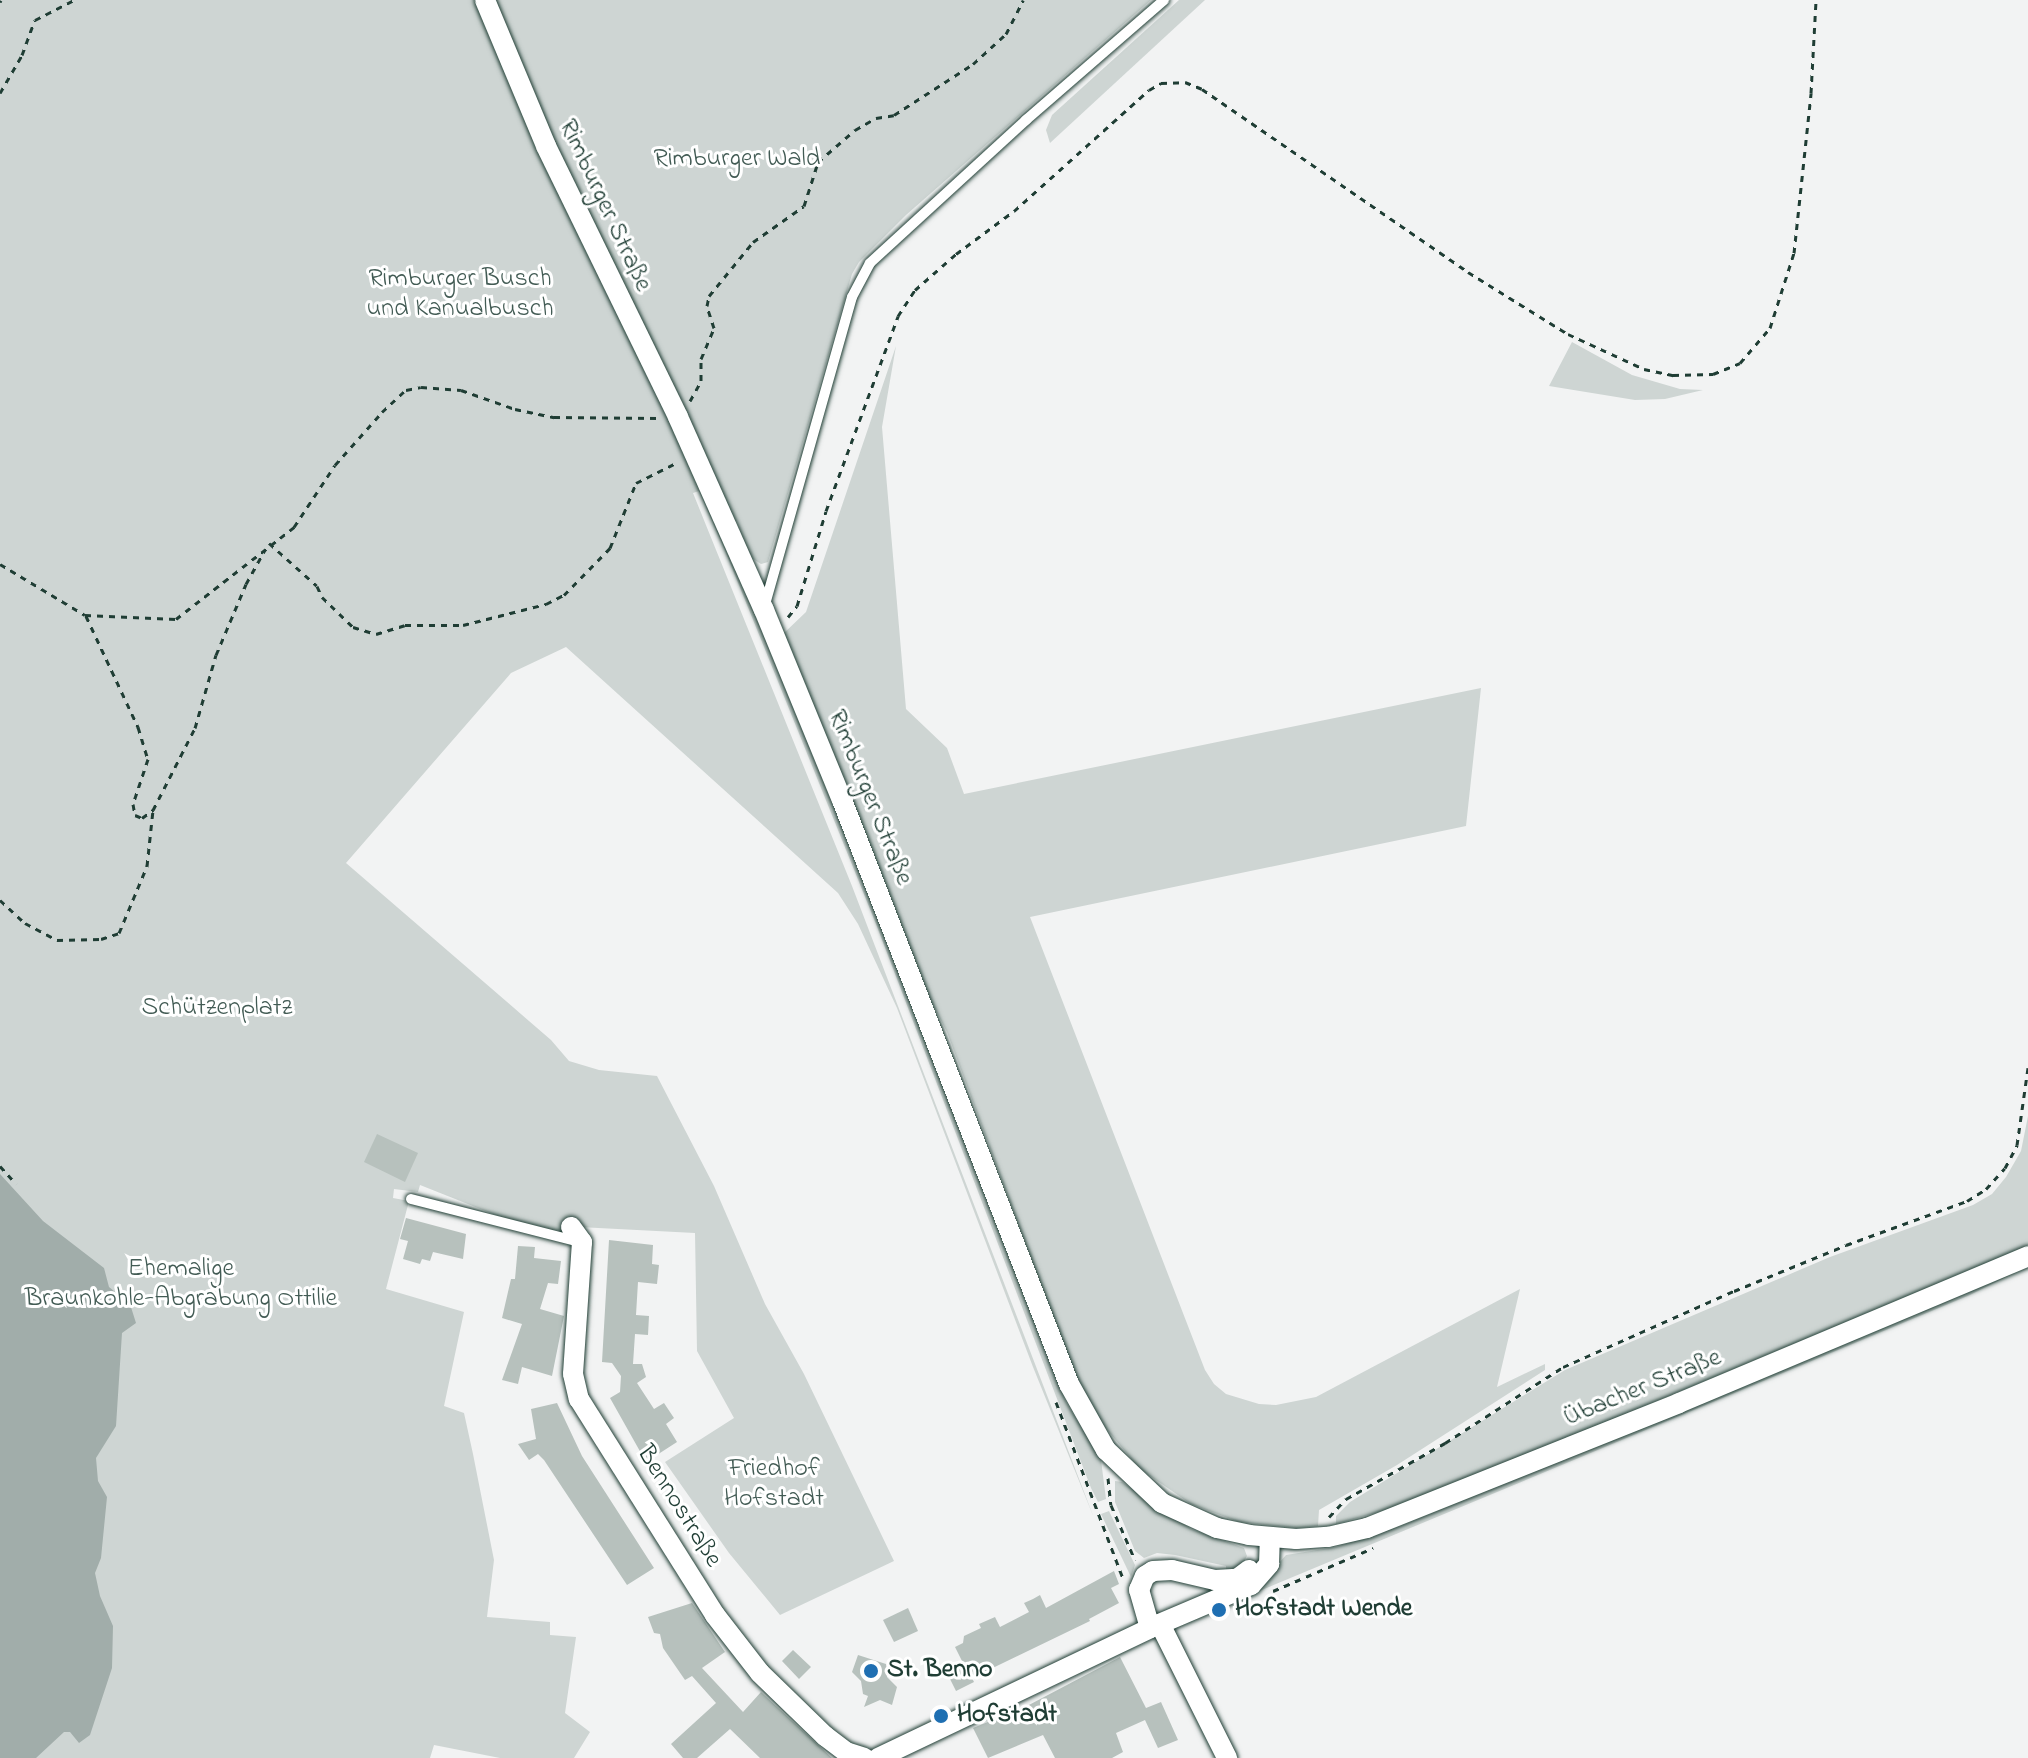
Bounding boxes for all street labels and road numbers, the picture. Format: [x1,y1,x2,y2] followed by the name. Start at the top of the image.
[550,115,658,297] street label: Rimburger Straße
[820,706,918,890] street label: Rimburger Straße
[1560,1343,1726,1435] street label: Übacher Straße
[628,1440,728,1574] street label: Bennostraße

